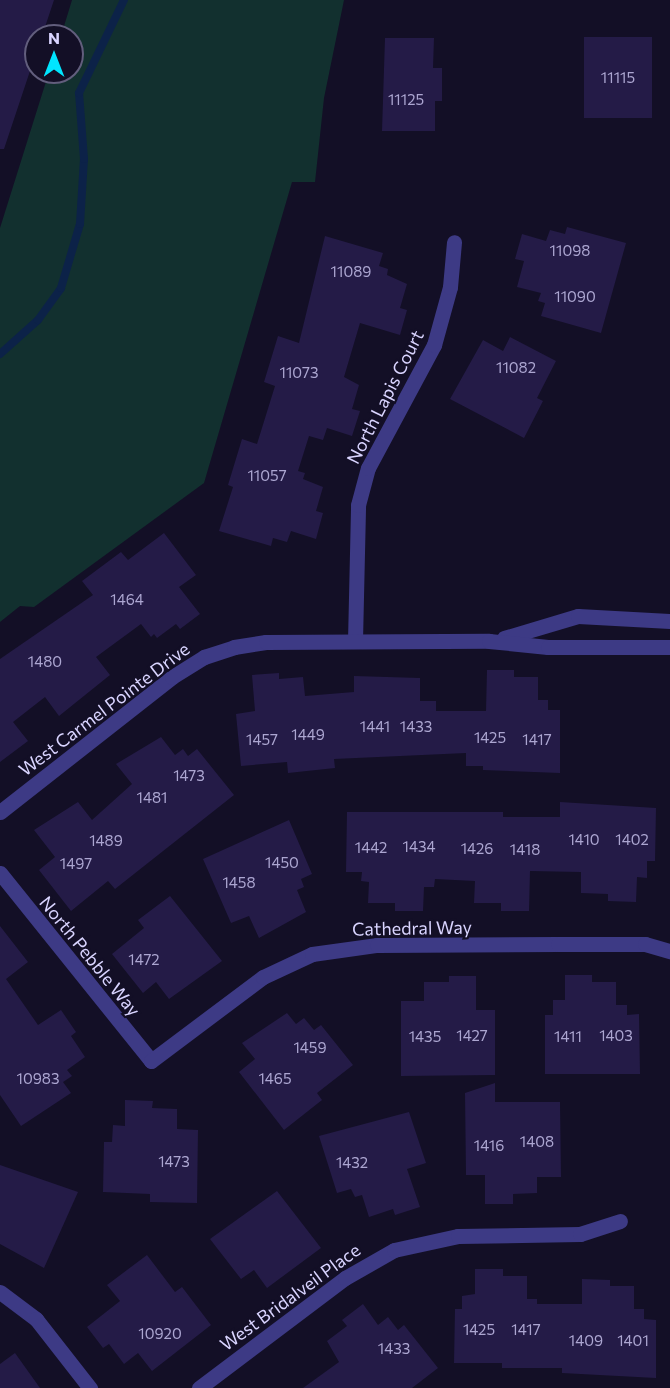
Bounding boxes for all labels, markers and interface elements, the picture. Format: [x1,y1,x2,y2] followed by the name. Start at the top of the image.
[24,24,84,84] north arrow
[48,28,60,47] text: N
[601,69,635,87] house number: 11115
[388,91,424,109] house number: 11125
[550,242,590,260] house number: 11098
[331,263,371,281] house number: 11089
[554,288,596,306] house number: 11090
[342,327,428,467] street label: North Lapis Court
[496,359,536,377] house number: 11082
[279,364,319,382] house number: 11073
[247,467,287,485] house number: 11057
[110,591,144,609] house number: 1464
[14,638,194,780] street label: West Carmel Pointe Drive
[28,653,62,671] house number: 1480
[360,718,390,736] house number: 1441
[400,718,432,736] house number: 1433
[291,726,325,744] house number: 1449
[474,729,506,747] house number: 1425
[246,731,278,749] house number: 1457
[522,731,552,749] house number: 1417
[173,767,205,785] house number: 1473
[137,789,167,807] house number: 1481
[568,831,600,849] house number: 1410
[615,831,649,849] house number: 1402
[89,832,123,850] house number: 1489
[403,838,435,856] house number: 1434
[355,839,387,857] house number: 1442
[461,840,493,858] house number: 1426
[510,841,540,859] house number: 1418
[265,854,299,872] house number: 1450
[60,855,92,873] house number: 1497
[222,874,256,892] house number: 1458
[35,892,145,1020] street label: North Pebble Way
[352,916,472,940] street label: Cathedral Way
[128,951,160,969] house number: 1472
[456,1027,488,1045] house number: 1427
[599,1027,633,1045] house number: 1403
[409,1028,441,1046] house number: 1435
[554,1028,582,1046] house number: 1411
[293,1039,327,1057] house number: 1459
[17,1070,59,1088] house number: 10983
[258,1070,292,1088] house number: 1465
[520,1133,554,1151] house number: 1408
[474,1137,504,1155] house number: 1416
[158,1153,190,1171] house number: 1473
[336,1154,368,1172] house number: 1432
[216,1239,364,1355] street label: West Bridalveil Place
[463,1321,495,1339] house number: 1425
[511,1321,541,1339] house number: 1417
[138,1325,182,1343] house number: 10920
[569,1332,603,1350] house number: 1409
[617,1332,649,1350] house number: 1401
[378,1340,410,1358] house number: 1433

